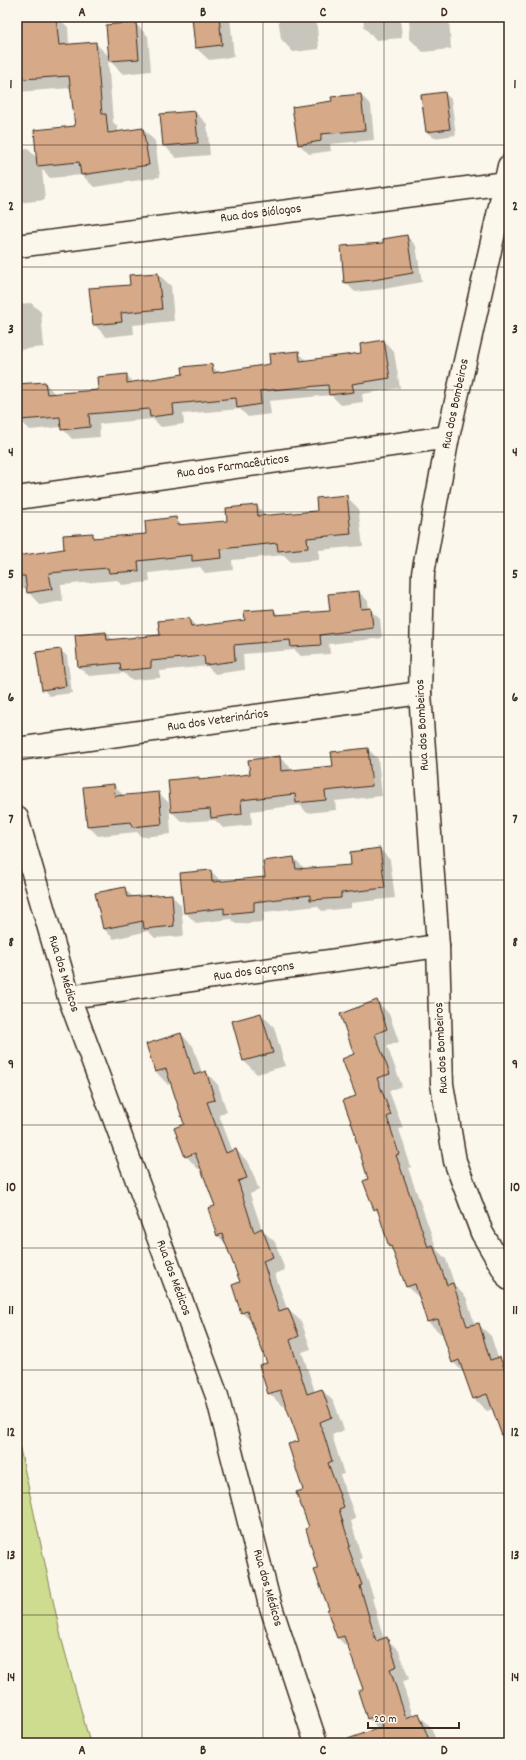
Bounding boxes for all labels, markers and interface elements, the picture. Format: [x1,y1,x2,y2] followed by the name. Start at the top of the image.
[78,4,86,23] text: A
[200,4,206,23] text: B
[320,4,327,23] text: C
[441,4,448,23] text: D
[10,76,13,95] text: 1
[514,76,517,95] text: 1
[8,198,14,217] text: 2
[512,198,518,217] text: 2
[219,200,303,228] street label: Rua dos Biólogos
[8,321,14,340] text: 3
[512,321,518,340] text: 3
[437,357,475,451] street label: Rua dos Bombeiros
[8,444,14,463] text: 4
[512,444,518,463] text: 4
[176,450,290,484] street label: Rua dos Farmacêuticos
[8,566,14,585] text: 5
[512,566,518,585] text: 5
[411,679,435,771] street label: Rua dos Bombeiros
[8,689,15,708] text: 6
[512,689,519,708] text: 6
[166,704,270,738] street label: Rua dos Veterinários
[9,811,14,830] text: 7
[513,811,518,830] text: 7
[42,933,84,1015] street label: Rua dos Médicos
[8,934,14,953] text: 8
[512,934,518,953] text: 8
[212,957,296,987] street label: Rua dos Garçons
[430,1002,454,1094] street label: Rua dos Bombeiros
[8,1056,14,1075] text: 9
[512,1056,518,1075] text: 9
[6,1179,16,1198] text: 10
[510,1179,520,1198] text: 10
[150,1237,196,1319] street label: Rua dos Médicos
[8,1302,14,1321] text: 11
[512,1302,518,1321] text: 11
[7,1424,16,1443] text: 12
[511,1424,520,1443] text: 12
[7,1547,16,1566] text: 13
[247,1547,287,1629] street label: Rua dos Médicos
[511,1547,520,1566] text: 13
[7,1669,15,1688] text: 14
[511,1669,519,1688] text: 14
[368,1704,459,1730] scale bar
[374,1711,397,1728] text: 20 m
[78,1742,86,1760] text: A
[200,1742,206,1760] text: B
[320,1742,327,1760] text: C
[441,1742,448,1760] text: D

